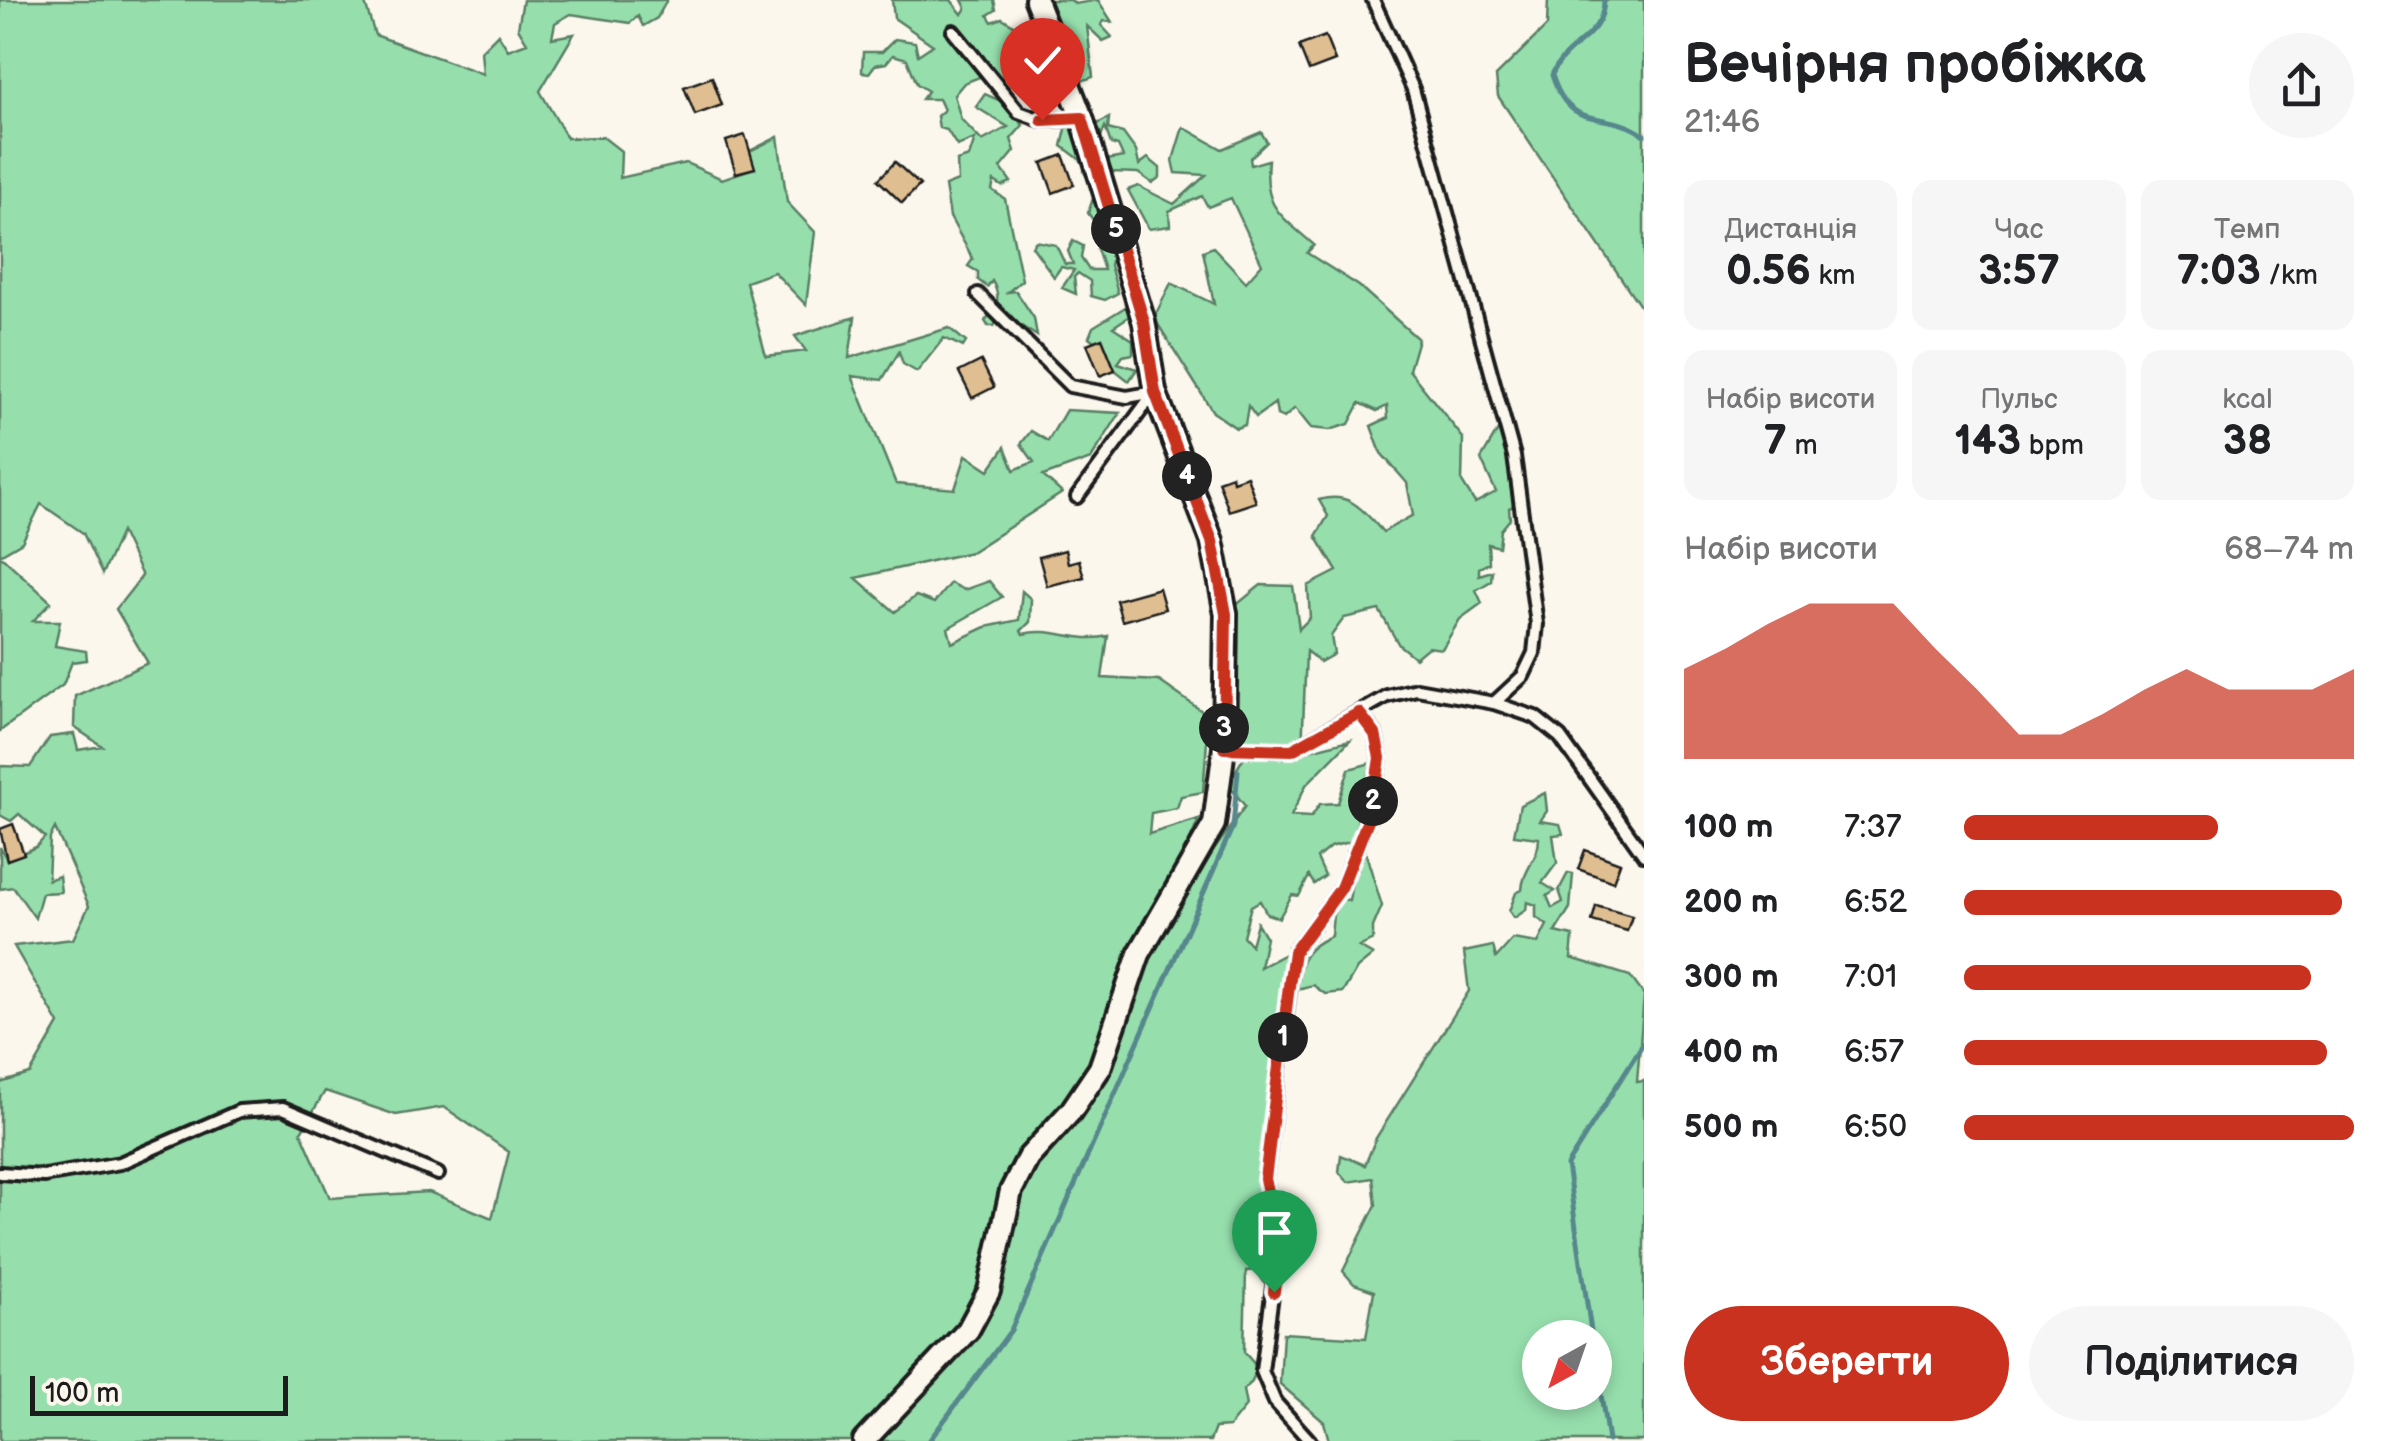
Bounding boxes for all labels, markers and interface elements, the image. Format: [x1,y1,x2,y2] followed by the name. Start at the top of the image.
[1000,18,1085,121] pin
[1684,32,2145,99] text: Вечірня пробіжка
[1015,33,1070,88] icon: check
[2249,33,2354,138] button: share
[1684,103,1760,142] text: 21:46
[1091,204,1141,254] pin: 5
[1108,212,1124,245] text: 5
[1724,213,1857,246] text: Дистанція
[1995,213,2043,246] text: Час
[2214,213,2281,246] text: Темп
[1726,246,1811,297] text: 0.56
[1978,246,2060,297] text: 3:57
[2177,246,2261,297] text: 7:03
[1811,259,1855,292] text: km
[2261,259,2318,292] text: /km
[1706,383,1875,416] text: Набір висоти
[1980,383,2058,416] text: Пульс
[2222,383,2272,416] text: kcal
[1764,416,1787,467] text: 7
[1954,416,2021,467] text: 143
[2222,416,2272,467] text: 38
[1787,429,1818,462] text: m
[2021,429,2084,462] text: bpm
[1162,451,1212,501] pin: 4
[1179,459,1195,492] text: 4
[1684,530,1878,569] text: Набір висоти
[2224,530,2354,569] text: 68–74 m
[1199,703,1249,753] pin: 3
[1216,711,1232,744] text: 3
[1348,776,1398,826] pin: 2
[1365,784,1381,817] text: 2
[1684,808,1773,847] text: 100 m
[1844,808,1902,847] text: 7:37
[1684,883,1778,922] text: 200 m
[1844,883,1907,922] text: 6:52
[1684,958,1779,997] text: 300 m
[1844,958,1897,997] text: 7:01
[1258,1012,1308,1062] pin: 1
[1277,1020,1289,1053] text: 1
[1684,1033,1779,1072] text: 400 m
[1844,1033,1904,1072] text: 6:57
[1684,1108,1778,1147] text: 500 m
[1844,1108,1907,1147] text: 6:50
[1232,1190,1317,1293] pin
[1247,1205,1302,1260] icon: arrive
[1684,1306,2009,1421] button: Зберегти
[2029,1306,2354,1421] button: Поділитися
[1522,1320,1612,1410] north arrow
[1522,1320,1612,1410] map controls
[30,1371,288,1416] scale bar
[45,1377,119,1410] text: 100 m

